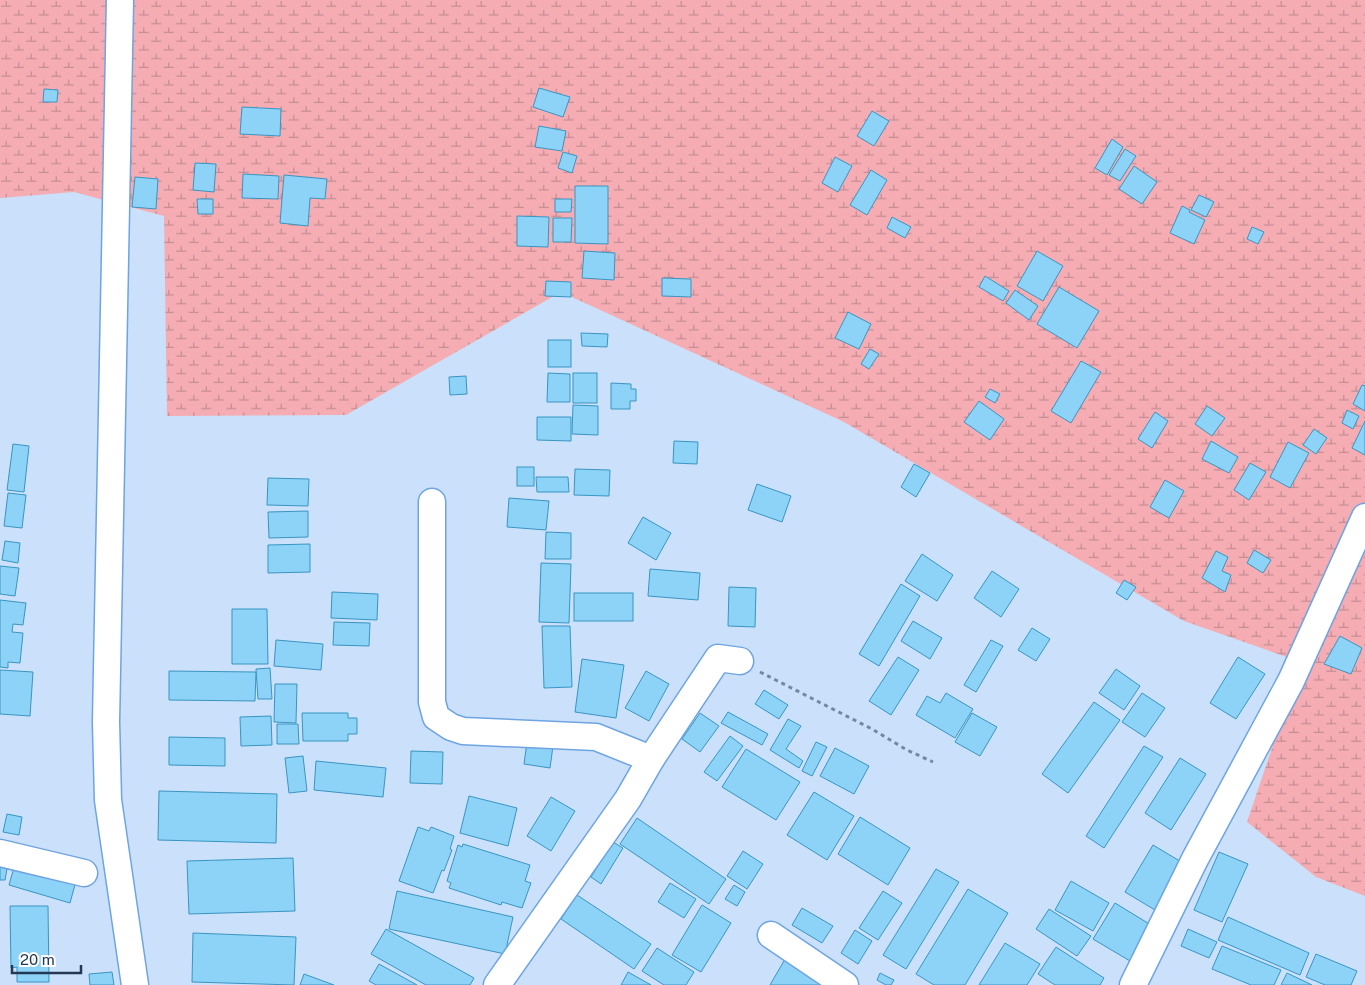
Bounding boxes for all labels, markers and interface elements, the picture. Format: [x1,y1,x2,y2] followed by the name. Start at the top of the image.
[12,942,81,974] scale bar
[20,951,55,968] text: 20 m

